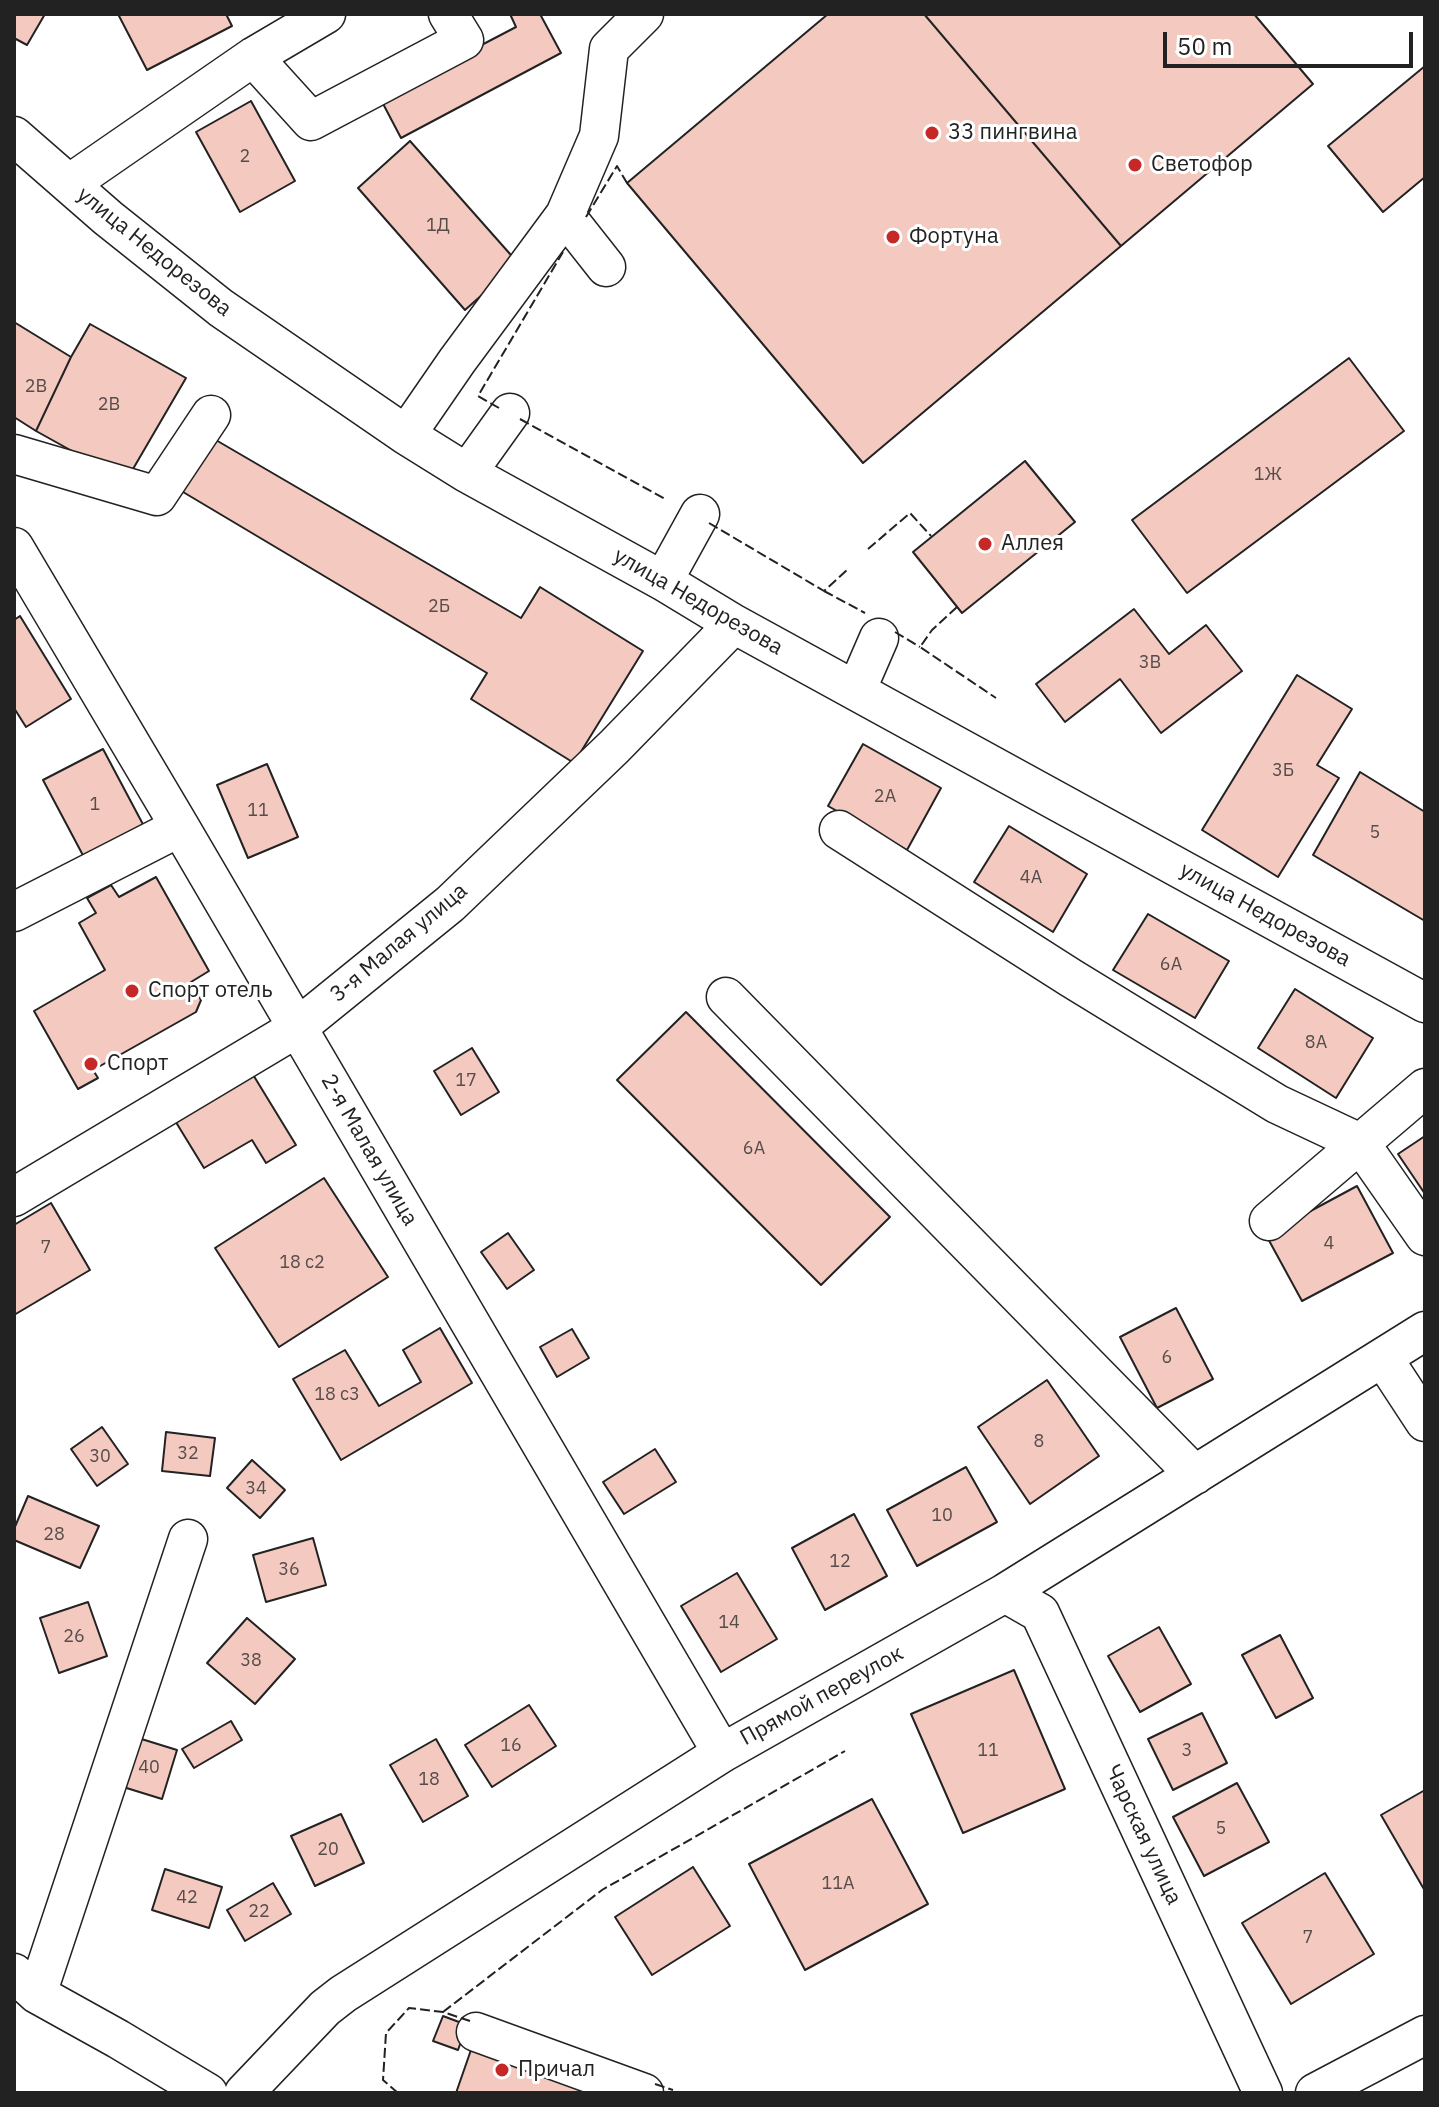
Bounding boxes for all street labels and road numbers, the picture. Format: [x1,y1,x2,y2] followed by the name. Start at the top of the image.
[71,182,237,322] street label: улица Недорезова
[609,543,787,661] street label: улица Недорезова
[1175,857,1355,973] street label: улица Недорезова
[325,878,473,1008] street label: 3-я Малая улица
[315,1069,423,1231] street label: 2-я Малая улица
[736,1640,908,1752] street label: Прямой переулок
[1099,1761,1187,1909] street label: Чарская улица

